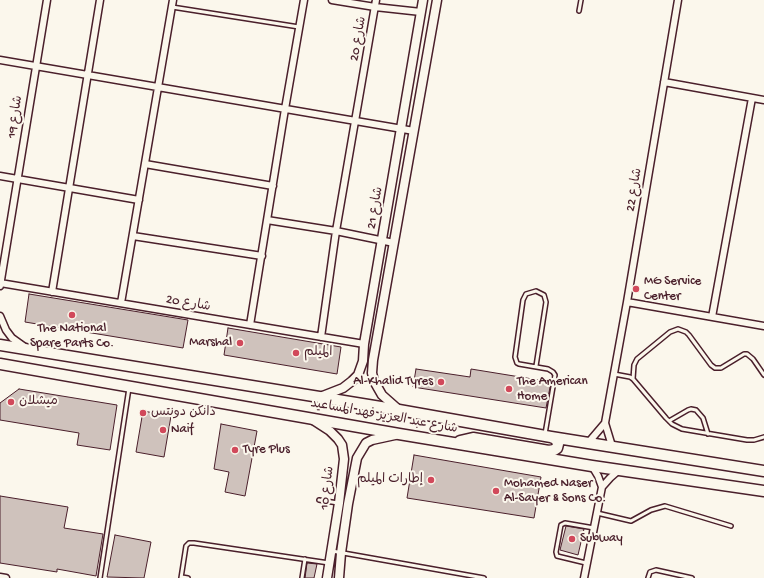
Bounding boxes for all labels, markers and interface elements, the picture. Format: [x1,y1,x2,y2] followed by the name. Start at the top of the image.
[347,16,371,62] street label: شارع 20
[5,95,27,139] street label: شارع 19
[624,167,646,213] street label: شارع 22
[365,186,387,230] street label: شارع 21
[644,274,701,305] place label: MG Service Center
[631,284,641,294] marker: MG Service Center
[165,292,211,316] street label: شارع 20
[67,310,77,320] marker: The National Spare Parts Co.
[30,321,114,352] place label: The National Spare Parts Co.
[189,335,232,351] place label: Marshal
[235,338,245,348] marker: Marshal
[304,345,332,361] place label: الميلم
[291,348,301,358] marker: الميلم
[353,374,433,390] place label: Al-Khalid Tyres
[517,374,588,405] place label: The American Home
[436,377,446,387] marker: Al-Khalid Tyres
[504,384,514,394] marker: The American Home
[19,394,58,410] place label: ميشلان
[309,396,459,438] street label: شارع عبد العزيز فهد المساعيد
[6,397,16,407] marker: ميشلان
[151,405,216,421] place label: دانكن دونتس
[138,408,148,418] marker: دانكن دونتس
[171,422,194,438] place label: Naif
[158,425,168,435] marker: Naif
[243,442,290,458] place label: Tyre Plus
[230,445,240,455] marker: Tyre Plus
[318,465,338,511] street label: شارع 10
[357,472,423,488] place label: إطارات الميلم
[426,475,436,485] marker: إطارات الميلم
[504,476,606,507] place label: Mohamed Naser Al-Sayer & Sons Co.
[491,486,501,496] marker: Mohamed Naser Al-Sayer & Sons Co.
[580,531,623,547] place label: Subway
[567,534,577,544] marker: Subway

